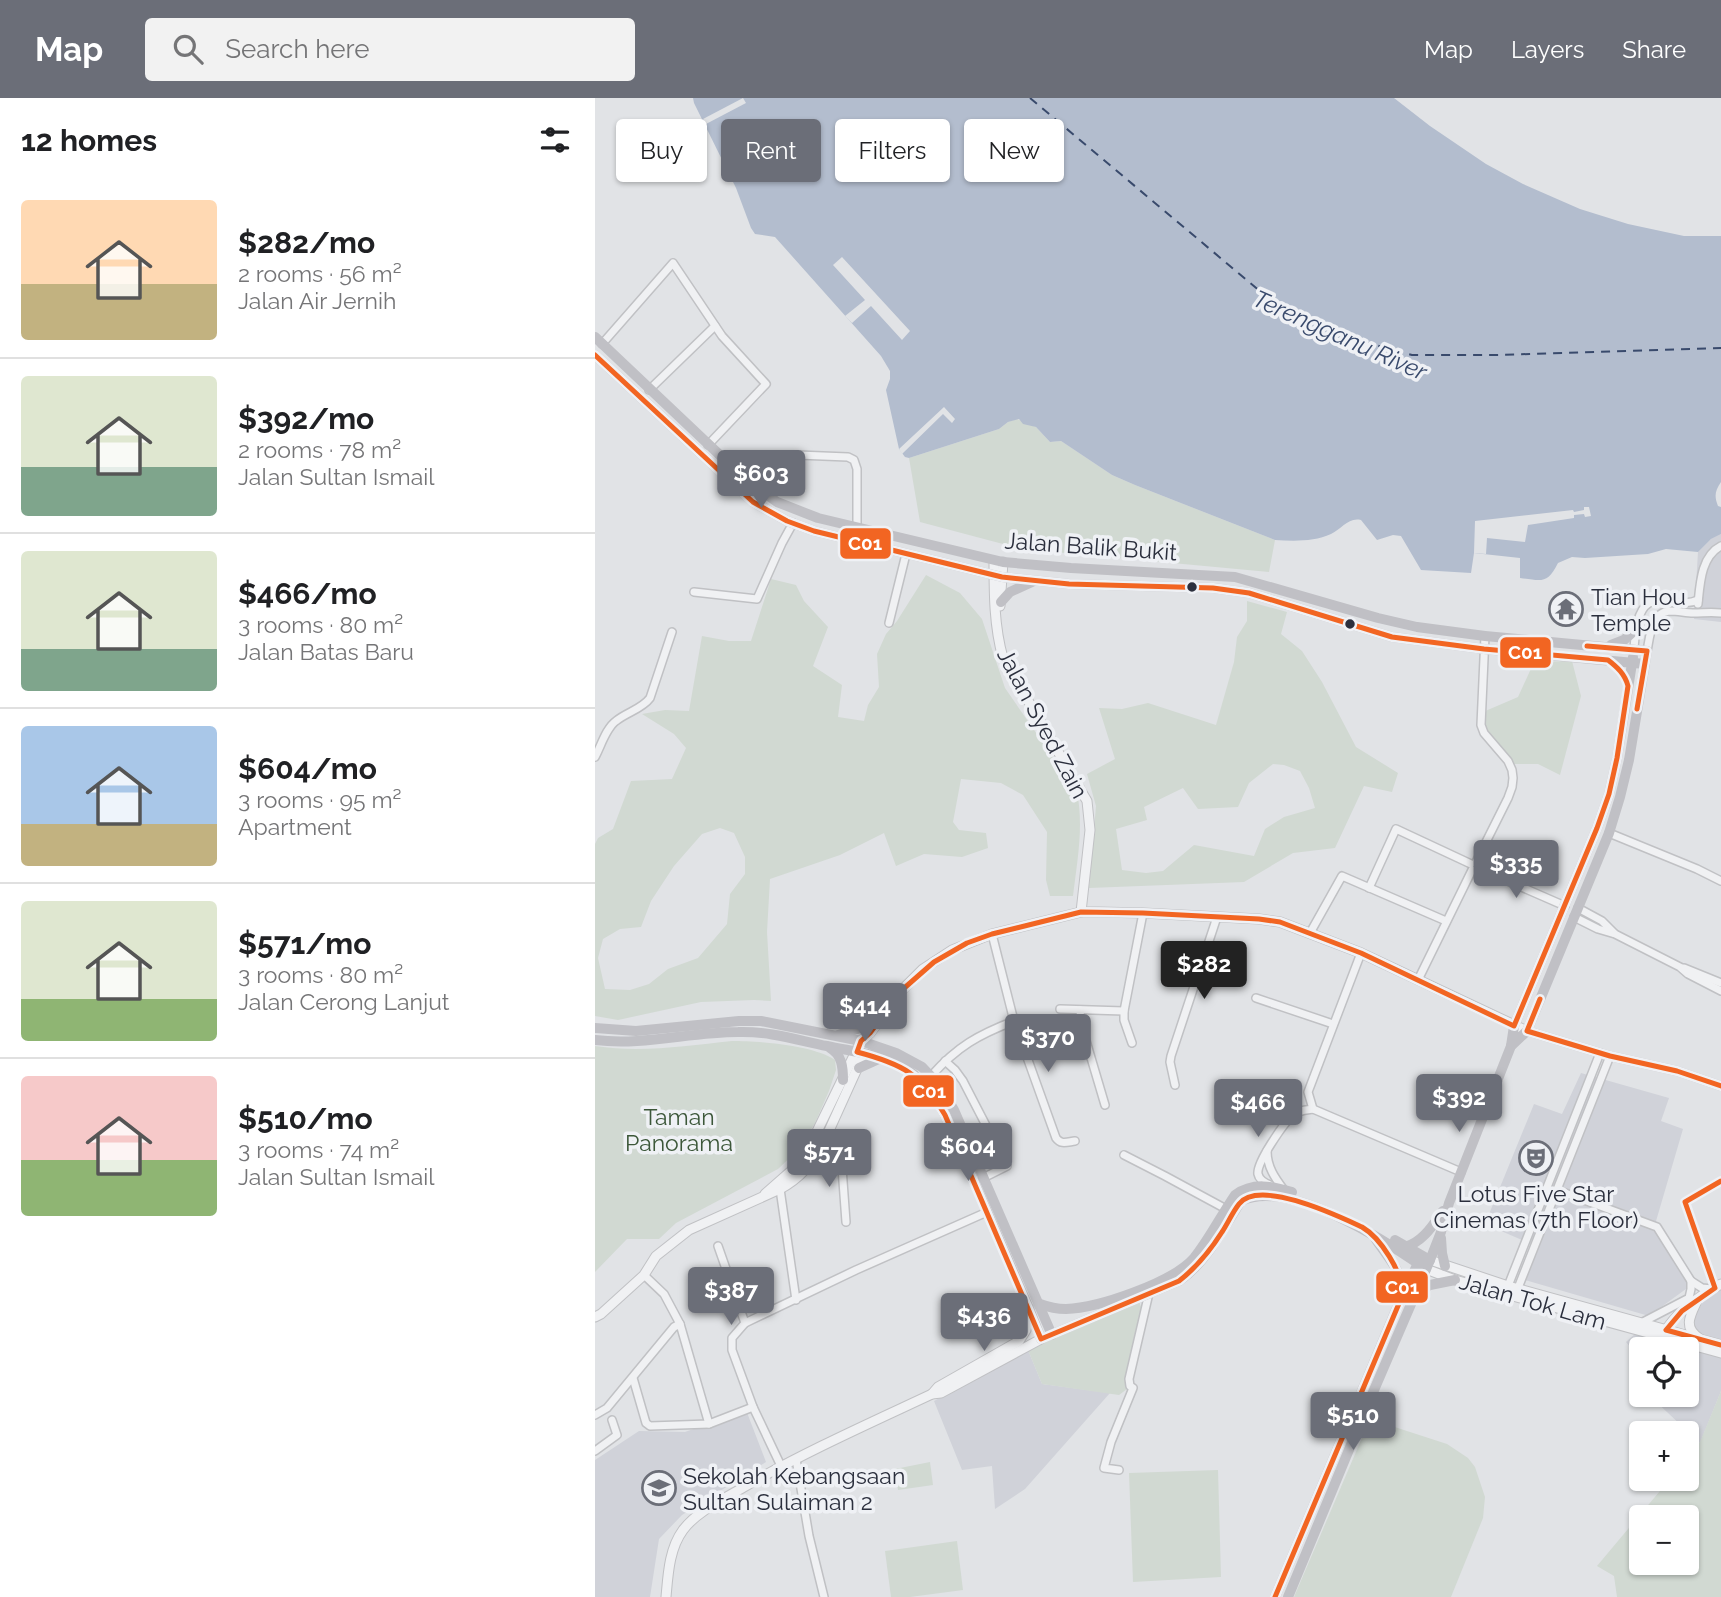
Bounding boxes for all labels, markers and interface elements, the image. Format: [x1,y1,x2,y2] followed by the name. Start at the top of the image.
[145,18,635,81] search box
[35,30,103,69] text: Map
[169,30,207,68] icon: search
[225,34,370,64] text: Search here
[1424,35,1473,64] text: Map
[1511,35,1584,64] text: Layers
[1622,35,1686,64] text: Share
[616,119,707,182] chip: Buy
[721,119,821,182] chip: Rent
[835,119,950,182] chip: Filters
[964,119,1064,182] chip: New
[536,121,574,159] icon: filters
[21,123,157,158] text: 12 homes
[238,225,375,260] text: $282/mo
[77,228,161,312] icon: home
[238,260,402,287] text: 2 rooms · 56 m²
[1249,284,1432,387] water label: Terengganu River
[238,287,396,314] text: Jalan Air Jernih
[238,401,374,436] text: $392/mo
[77,404,161,488] icon: home
[238,436,401,463] text: 2 rooms · 78 m²
[720,450,802,510] pin: $603
[733,459,789,486] text: $603
[238,463,435,490] text: Jalan Sultan Ismail
[839,527,892,560] line badge: C01
[1004,527,1178,566] street label: Jalan Balik Bukit
[848,532,882,554] text: C01
[238,576,377,611] text: $466/mo
[77,579,161,663] icon: home
[1185,580,1199,594] unlabelled marker
[1591,583,1686,636] place label: Tian Hou Temple
[1547,590,1585,628] temple icon: Tian Hou Temple
[238,611,403,638] text: 3 rooms · 80 m²
[1343,617,1357,631] unlabelled marker
[1499,636,1552,669] line badge: C01
[238,638,414,665] text: Jalan Batas Baru
[1508,641,1542,663] text: C01
[992,643,1094,803] street label: Jalan Syed Zain
[238,751,377,786] text: $604/mo
[77,754,161,838] icon: home
[238,786,401,813] text: 3 rooms · 95 m²
[238,813,352,840] text: Apartment
[1475,840,1557,900] pin: $335
[1490,849,1542,876] text: $335
[238,926,371,961] text: $571/mo
[77,929,161,1013] icon: home
[1163,942,1245,1001] pin: $282
[1177,950,1231,977] text: $282
[238,961,403,988] text: 3 rooms · 80 m²
[824,984,906,1043] pin: $414
[238,988,450,1015] text: Jalan Cerong Lanjut
[839,992,891,1019] text: $414
[1007,1014,1089,1074] pin: $370
[1021,1023,1075,1050] text: $370
[902,1074,955,1108] line badge: C01
[1418,1074,1500,1134] pin: $392
[912,1080,946,1102] text: C01
[1217,1080,1299,1139] pin: $466
[1432,1083,1486,1110] text: $392
[1230,1088,1286,1115] text: $466
[238,1101,373,1136] text: $510/mo
[625,1103,733,1156] park label: Taman Panorama
[77,1104,161,1188] icon: home
[927,1124,1009,1183] pin: $604
[788,1130,870,1189] pin: $571
[940,1132,996,1159] text: $604
[238,1136,399,1163] text: 3 rooms · 74 m²
[803,1138,855,1165] text: $571
[1517,1139,1555,1177] theatre icon: Lotus Five Star Cinemas (7th Floor)
[238,1163,435,1190] text: Jalan Sultan Ismail
[1434,1180,1639,1233] place label: Lotus Five Star Cinemas (7th Floor)
[1457,1267,1609,1335] street label: Jalan Tok Lam
[690,1268,772,1327] pin: $387
[1375,1270,1429,1304] line badge: C01
[704,1276,758,1303] text: $387
[1385,1276,1419,1298] text: C01
[943,1294,1025,1353] pin: $436
[957,1302,1011,1329] text: $436
[1629,1337,1699,1575] map controls
[1629,1337,1699,1407] button: locate
[1312,1392,1394,1452] pin: $510
[1327,1401,1379,1428] text: $510
[1629,1421,1699,1491] button: +
[683,1462,905,1515] place label: Sekolah Kebangsaan Sultan Sulaiman 2
[640,1469,678,1507] school or university icon: Sekolah Kebangsaan Sultan Sulaiman 2
[1629,1505,1699,1575] button: −

